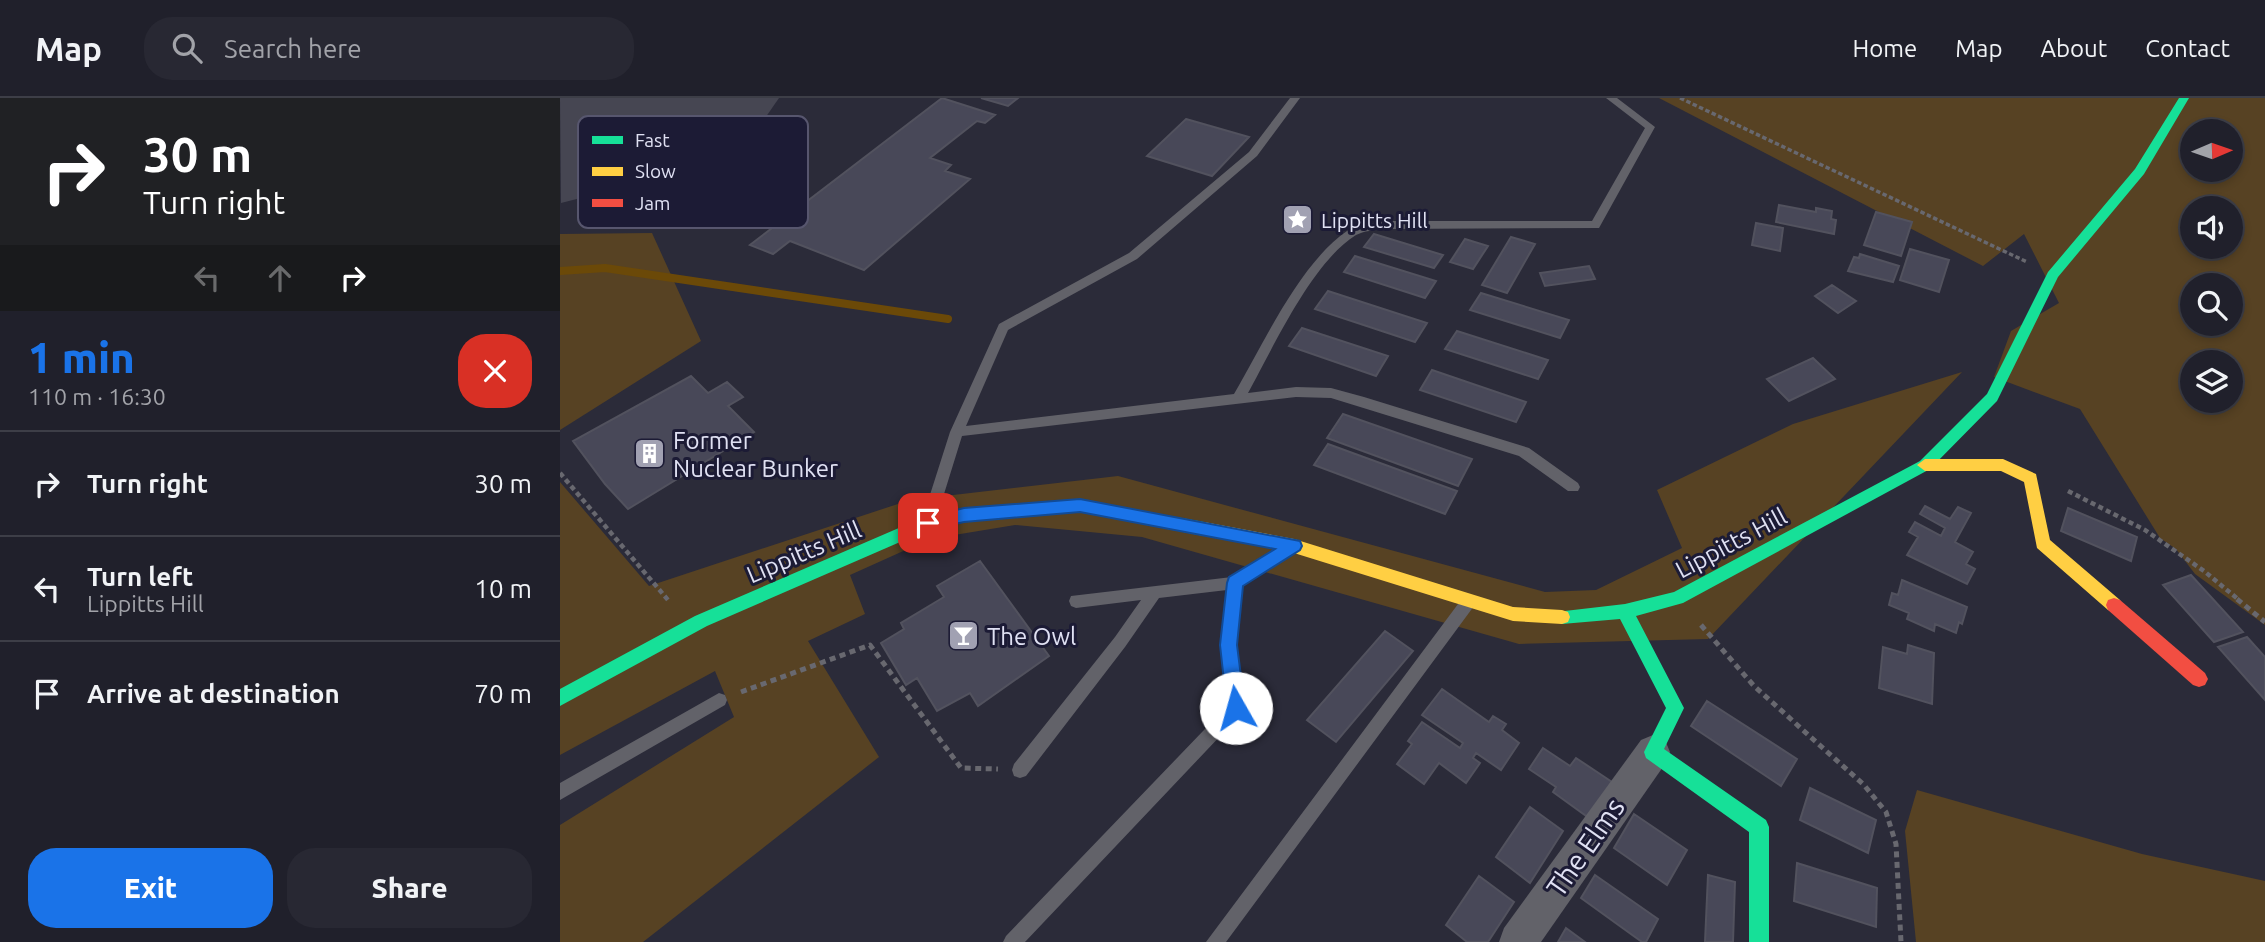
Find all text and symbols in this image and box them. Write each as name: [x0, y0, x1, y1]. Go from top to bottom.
search box: [144, 17, 634, 80]
icon: search: [168, 29, 206, 67]
text: Map: [35, 30, 102, 67]
text: Search here: [224, 34, 362, 63]
text: Home: [1852, 35, 1917, 62]
text: Map: [1955, 35, 2002, 62]
text: About: [2040, 35, 2107, 62]
text: Contact: [2145, 35, 2230, 62]
legend: [578, 116, 808, 228]
north arrow: [2180, 119, 2244, 182]
map controls: [2180, 119, 2243, 413]
icon: right: [28, 126, 119, 217]
text: 30 m: [143, 126, 252, 181]
text: Fast: [635, 129, 670, 151]
text: Slow: [635, 160, 676, 182]
text: Turn right: [143, 184, 285, 220]
text: Jam: [635, 192, 671, 214]
button: sound: [2180, 196, 2243, 259]
place icon: Lippitts Hill: [1281, 203, 1315, 237]
place label: Lippitts Hill: [1321, 208, 1428, 232]
icon: left: [188, 259, 226, 297]
icon: ahead: [261, 259, 299, 297]
icon: right: [334, 259, 372, 297]
button: search: [2180, 273, 2243, 336]
text: 1 min: [28, 334, 135, 381]
button: close: [458, 334, 532, 408]
button: layers: [2180, 350, 2243, 413]
text: 110 m · 16:30: [28, 384, 166, 409]
place label: Former Nuclear Bunker: [673, 427, 838, 482]
building icon: Former Nuclear Bunker: [633, 437, 667, 471]
icon: right: [28, 465, 66, 503]
text: Turn right: [87, 469, 208, 498]
text: 30 m: [474, 469, 532, 498]
pin: [898, 493, 958, 553]
street label: Lippitts Hill: [1671, 502, 1791, 584]
icon: arrive: [909, 504, 947, 542]
street label: Lippitts Hill: [743, 516, 865, 588]
text: Turn left: [87, 562, 193, 591]
icon: left: [28, 570, 66, 608]
text: 10 m: [474, 574, 532, 603]
text: Lippitts Hill: [87, 591, 204, 616]
bar icon: The Owl: [947, 619, 981, 653]
place label: The Owl: [987, 623, 1076, 650]
position arrow: [1199, 671, 1273, 745]
icon: arrive: [28, 675, 66, 713]
text: Arrive at destination: [87, 679, 340, 708]
text: 70 m: [474, 679, 532, 708]
street label: The Elms: [1540, 792, 1630, 902]
button: Exit: [28, 848, 273, 928]
button: Share: [287, 848, 532, 928]

